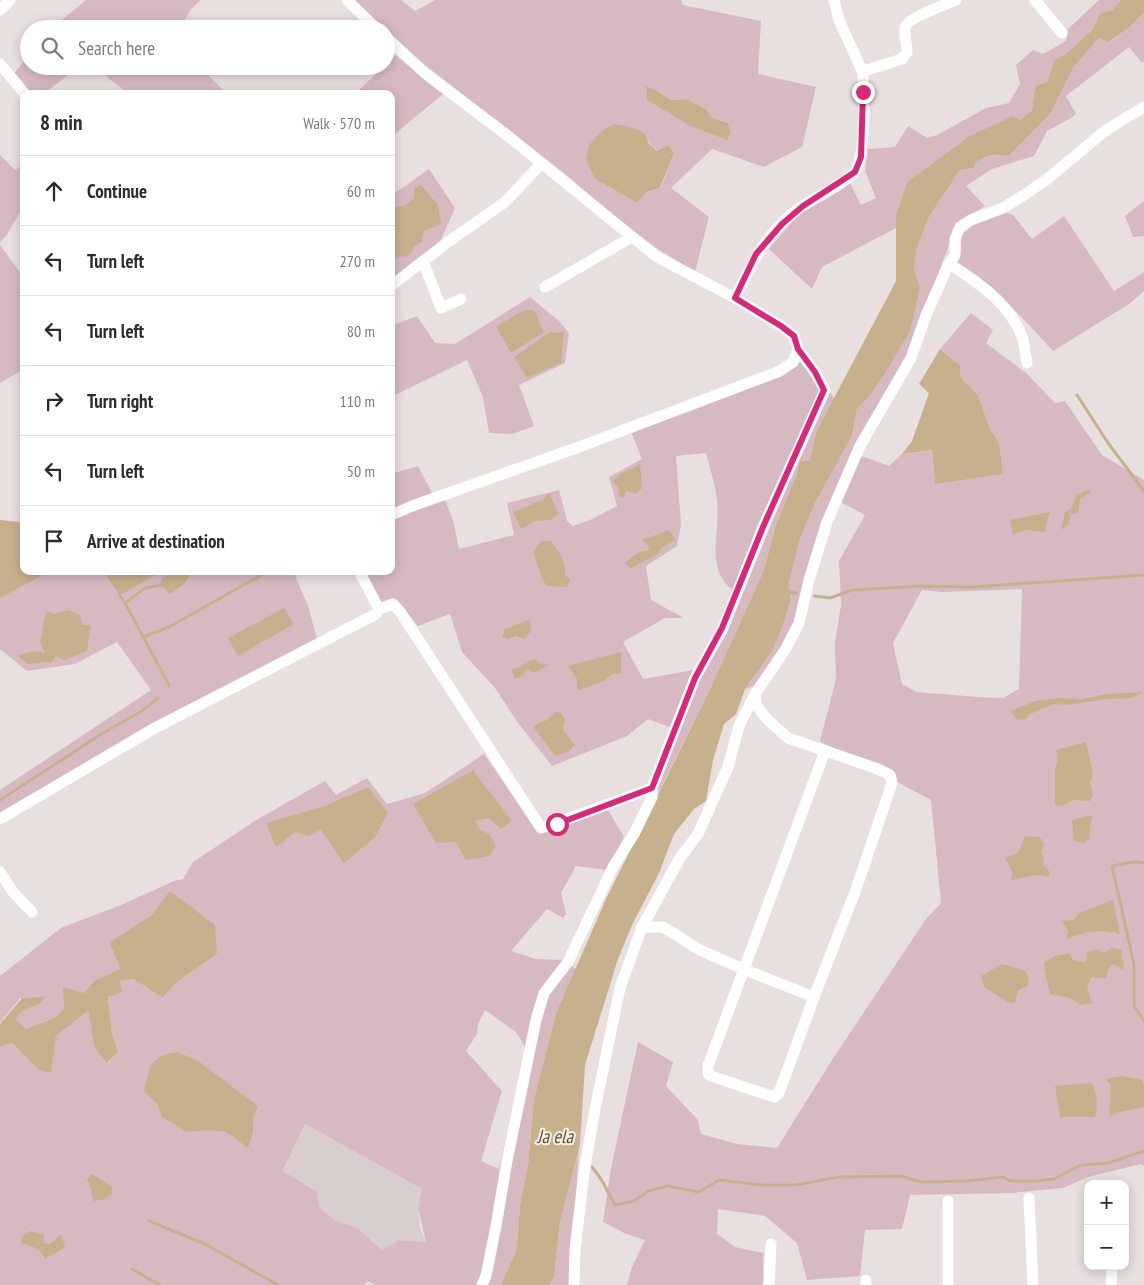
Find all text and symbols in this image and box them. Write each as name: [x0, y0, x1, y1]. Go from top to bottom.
search box: [20, 20, 395, 75]
icon: search: [38, 34, 66, 62]
text: Search here: [78, 36, 155, 60]
route end: [852, 81, 875, 104]
text: 8 min: [40, 109, 82, 136]
text: Walk · 570 m: [303, 113, 375, 133]
icon: ahead: [40, 177, 68, 205]
text: Continue: [87, 179, 147, 203]
text: 60 m: [347, 181, 375, 201]
icon: left: [40, 247, 68, 275]
text: Turn left: [87, 249, 144, 273]
text: 270 m: [340, 251, 375, 271]
icon: left: [40, 317, 68, 345]
text: Turn left: [87, 319, 144, 343]
text: 80 m: [347, 321, 375, 341]
icon: right: [40, 387, 68, 415]
text: Turn right: [87, 389, 153, 413]
text: 110 m: [340, 391, 375, 411]
icon: left: [40, 457, 68, 485]
text: Turn left: [87, 459, 144, 483]
text: 50 m: [347, 461, 375, 481]
icon: arrive: [40, 527, 68, 555]
text: Arrive at destination: [87, 529, 225, 553]
route start: [546, 813, 569, 836]
water label: Ja ela: [536, 1124, 574, 1148]
map controls: [1084, 1180, 1129, 1270]
button: +: [1084, 1180, 1129, 1225]
button: −: [1084, 1225, 1129, 1270]

